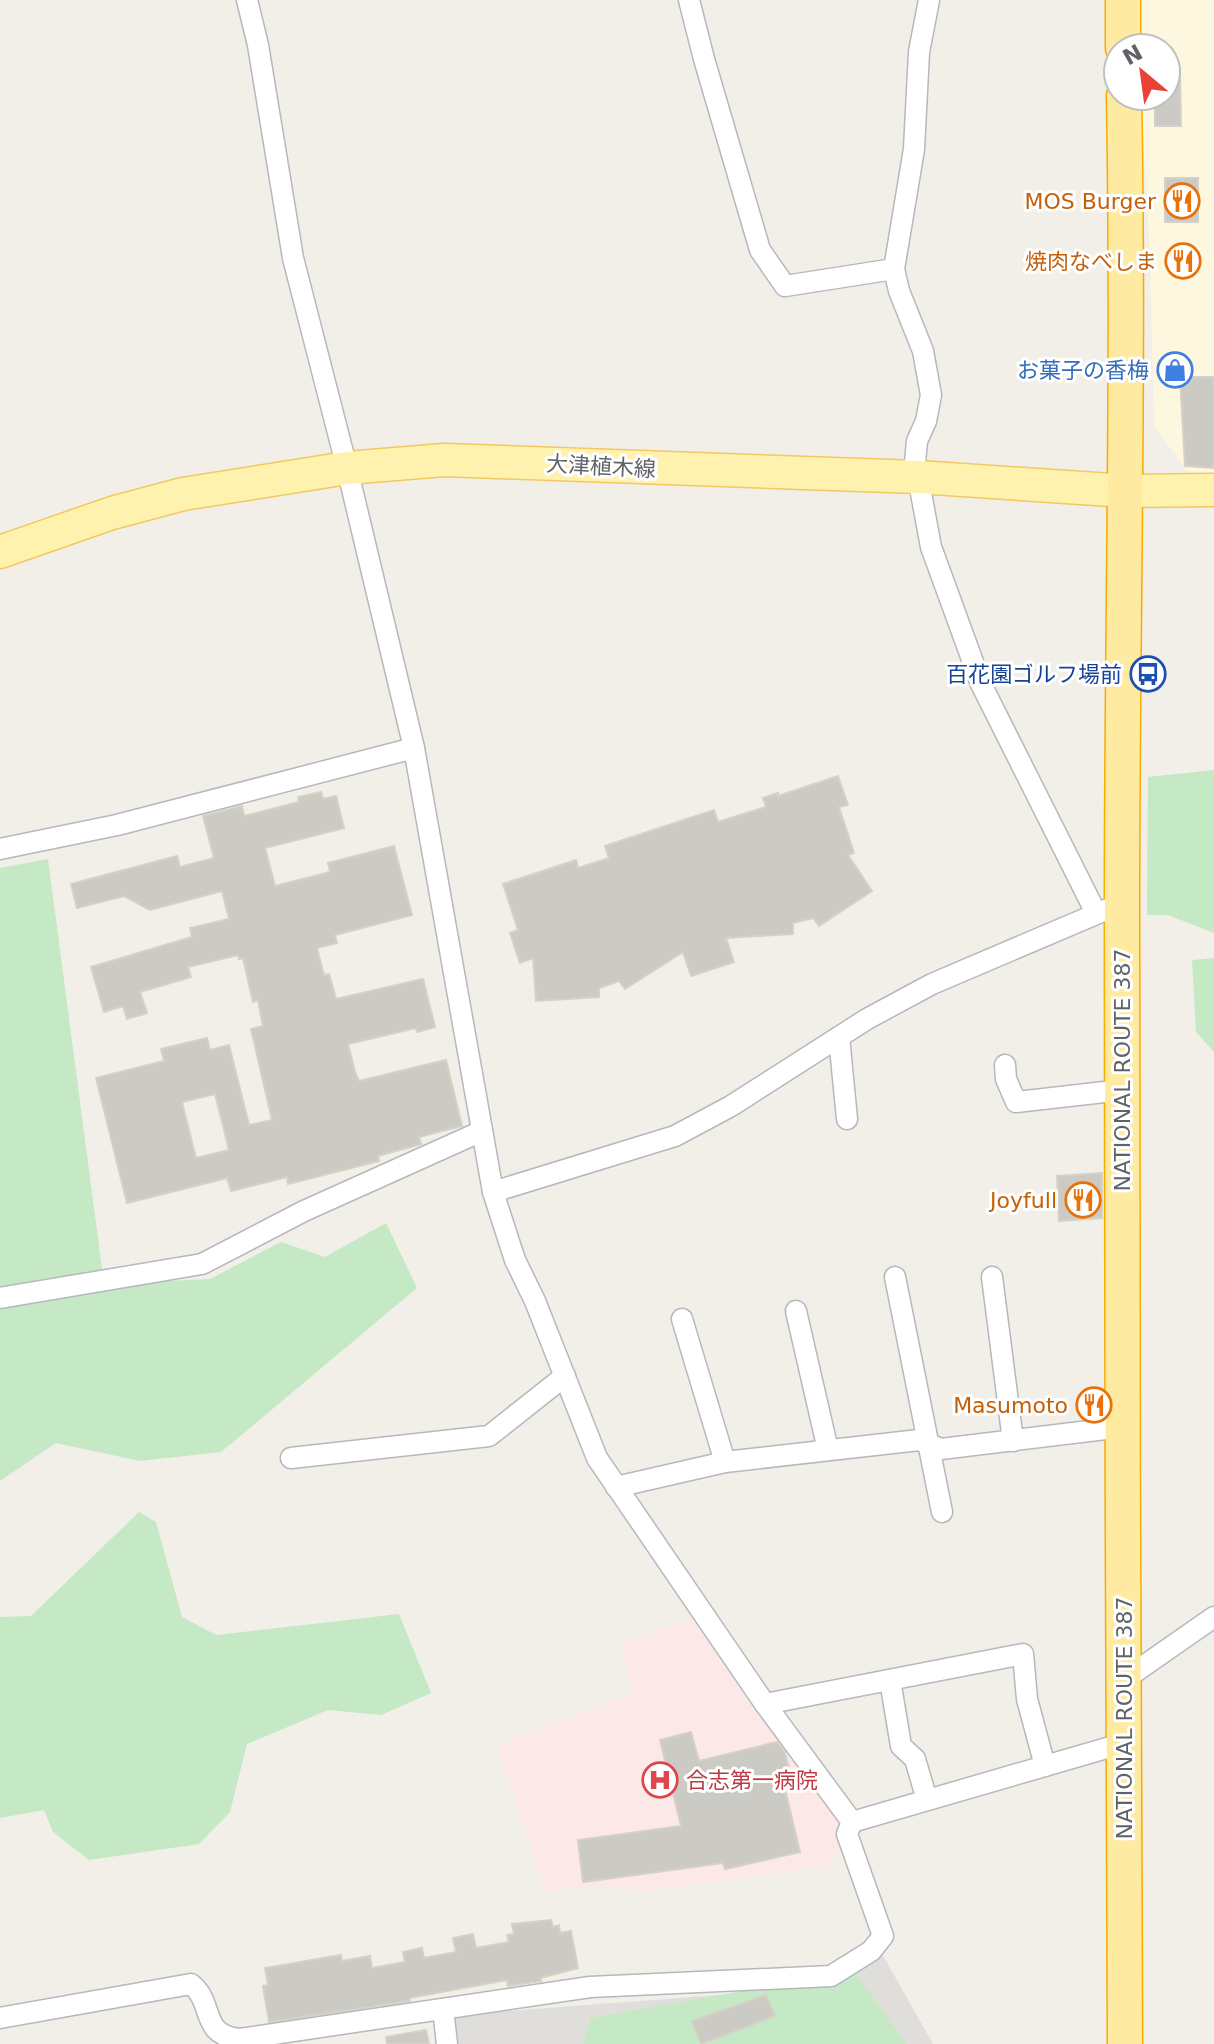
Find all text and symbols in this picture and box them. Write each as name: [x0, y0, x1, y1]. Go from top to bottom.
north arrow: [1102, 32, 1182, 112]
text: N: [1118, 40, 1147, 70]
restaurant icon: MOS Burger: [1163, 182, 1201, 220]
place label: MOS Burger: [1025, 189, 1157, 214]
restaurant icon: 焼肉なべしま: [1164, 242, 1202, 280]
place label: 焼肉なべしま: [1025, 249, 1157, 274]
shop icon: お菓子の香梅: [1156, 351, 1194, 389]
place label: お菓子の香梅: [1017, 358, 1149, 383]
street label: 大津植木線: [545, 451, 657, 482]
bus stop icon: 百花園ゴルフ場前: [1129, 655, 1167, 693]
place label: 百花園ゴルフ場前: [946, 662, 1122, 687]
street label: NATIONAL ROUTE 387: [1110, 949, 1135, 1191]
restaurant icon: Joyfull: [1064, 1181, 1102, 1219]
place label: Joyfull: [988, 1188, 1057, 1213]
restaurant icon: Masumoto: [1075, 1386, 1113, 1424]
place label: Masumoto: [953, 1393, 1068, 1418]
street label: NATIONAL ROUTE 387: [1112, 1597, 1137, 1839]
hospital icon: 合志第一病院: [641, 1761, 679, 1799]
place label: 合志第一病院: [686, 1768, 818, 1793]

